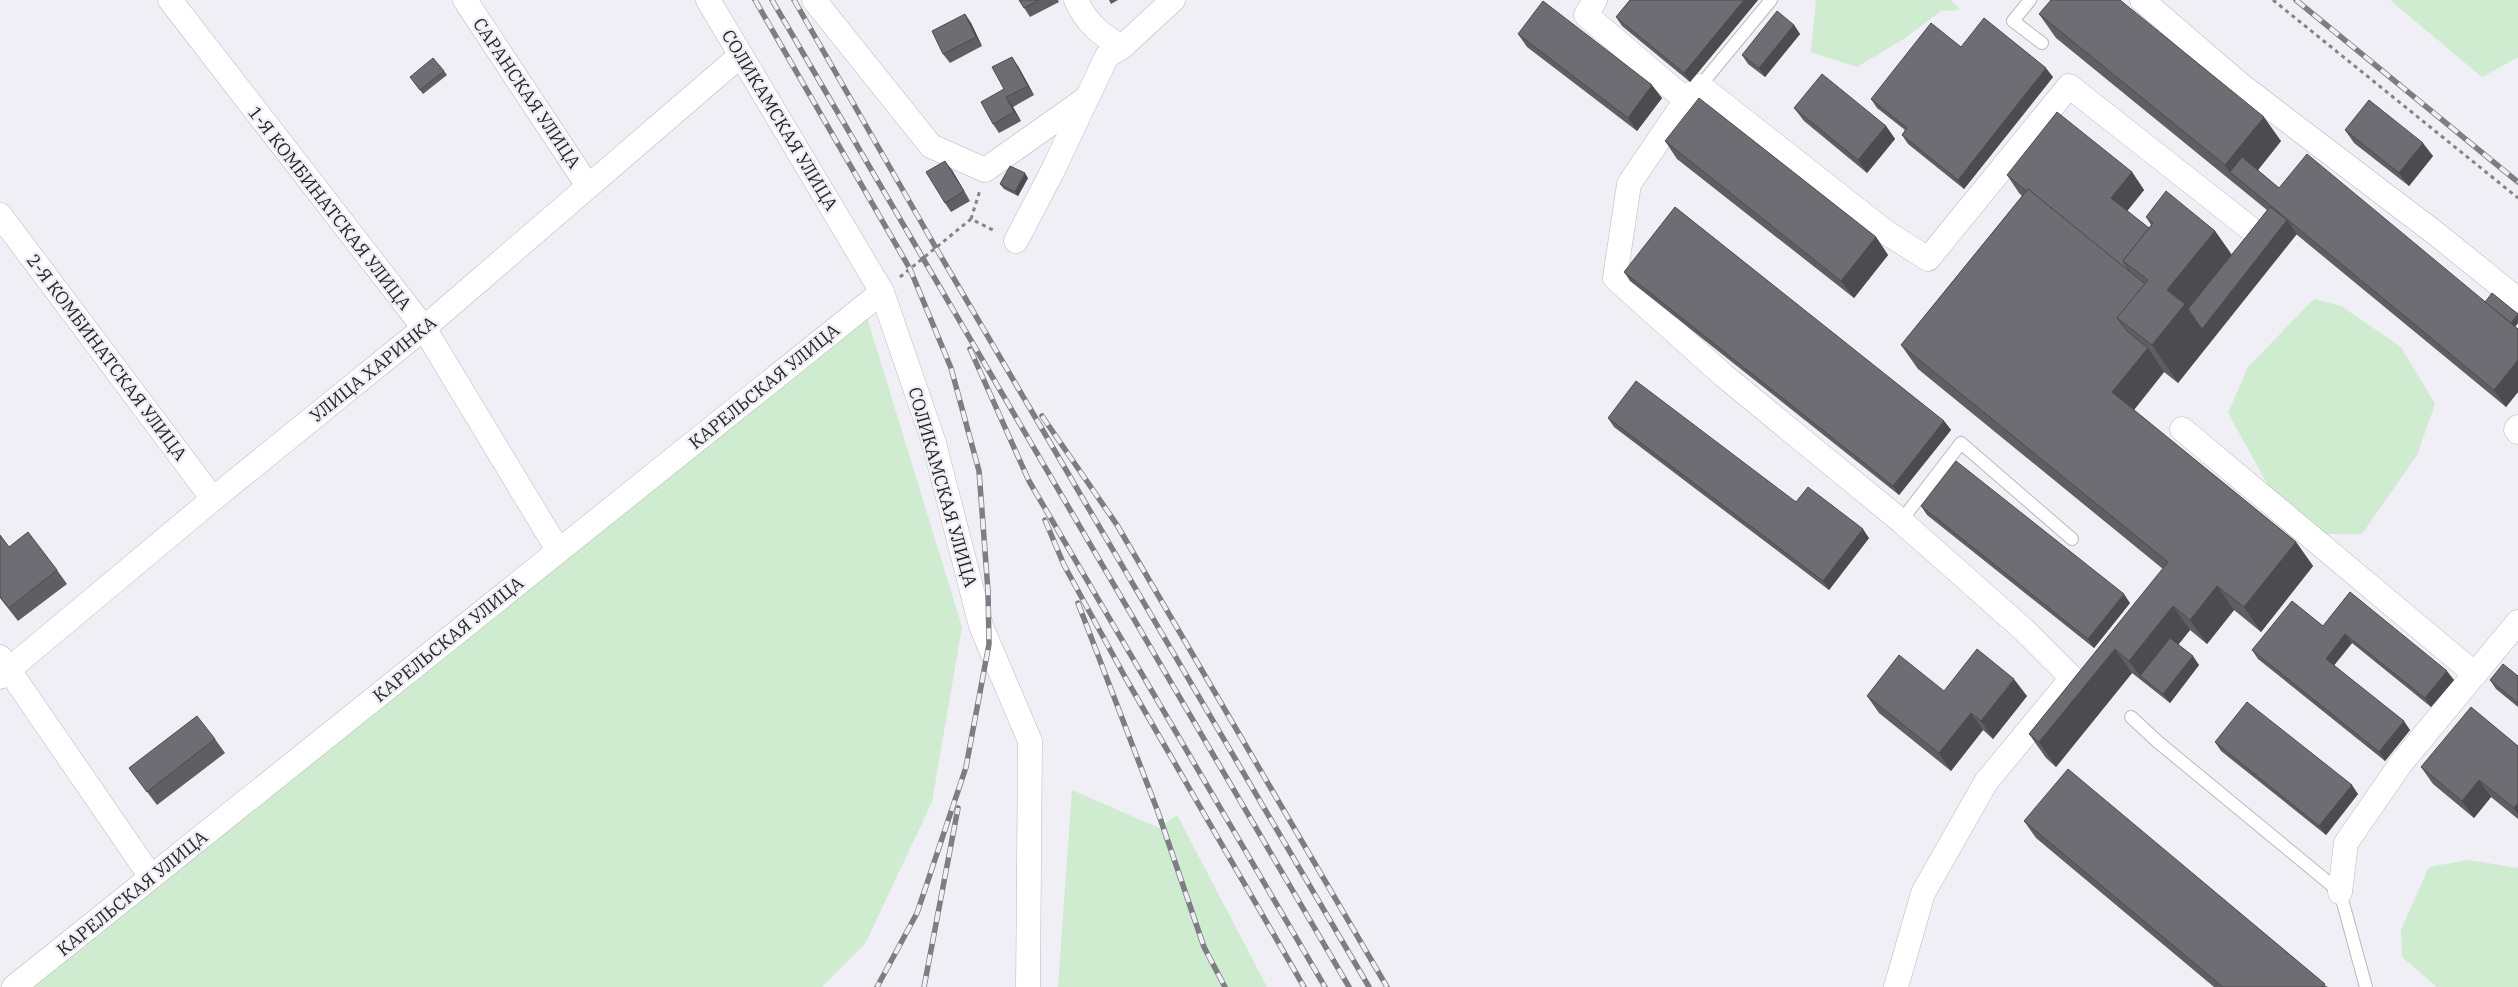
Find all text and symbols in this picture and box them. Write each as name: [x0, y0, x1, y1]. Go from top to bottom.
street label: САРАНСКАЯ УЛИЦА: [468, 13, 586, 173]
street label: СОЛИКАМСКАЯ УЛИЦА: [717, 25, 844, 215]
street label: 1-Я КОМБИНАТСКАЯ УЛИЦА: [243, 101, 417, 315]
street label: 2-Я КОМБИНАТСКАЯ УЛИЦА: [22, 249, 193, 465]
street label: УЛИЦА ХАРИНКА: [305, 310, 442, 427]
street label: КАРЕЛЬСКАЯ УЛИЦА: [684, 318, 844, 454]
street label: СОЛИКАМСКАЯ УЛИЦА: [903, 384, 983, 590]
street label: КАРЕЛЬСКАЯ УЛИЦА: [368, 571, 528, 707]
street label: КАРЕЛЬСКАЯ УЛИЦА: [52, 825, 212, 961]

